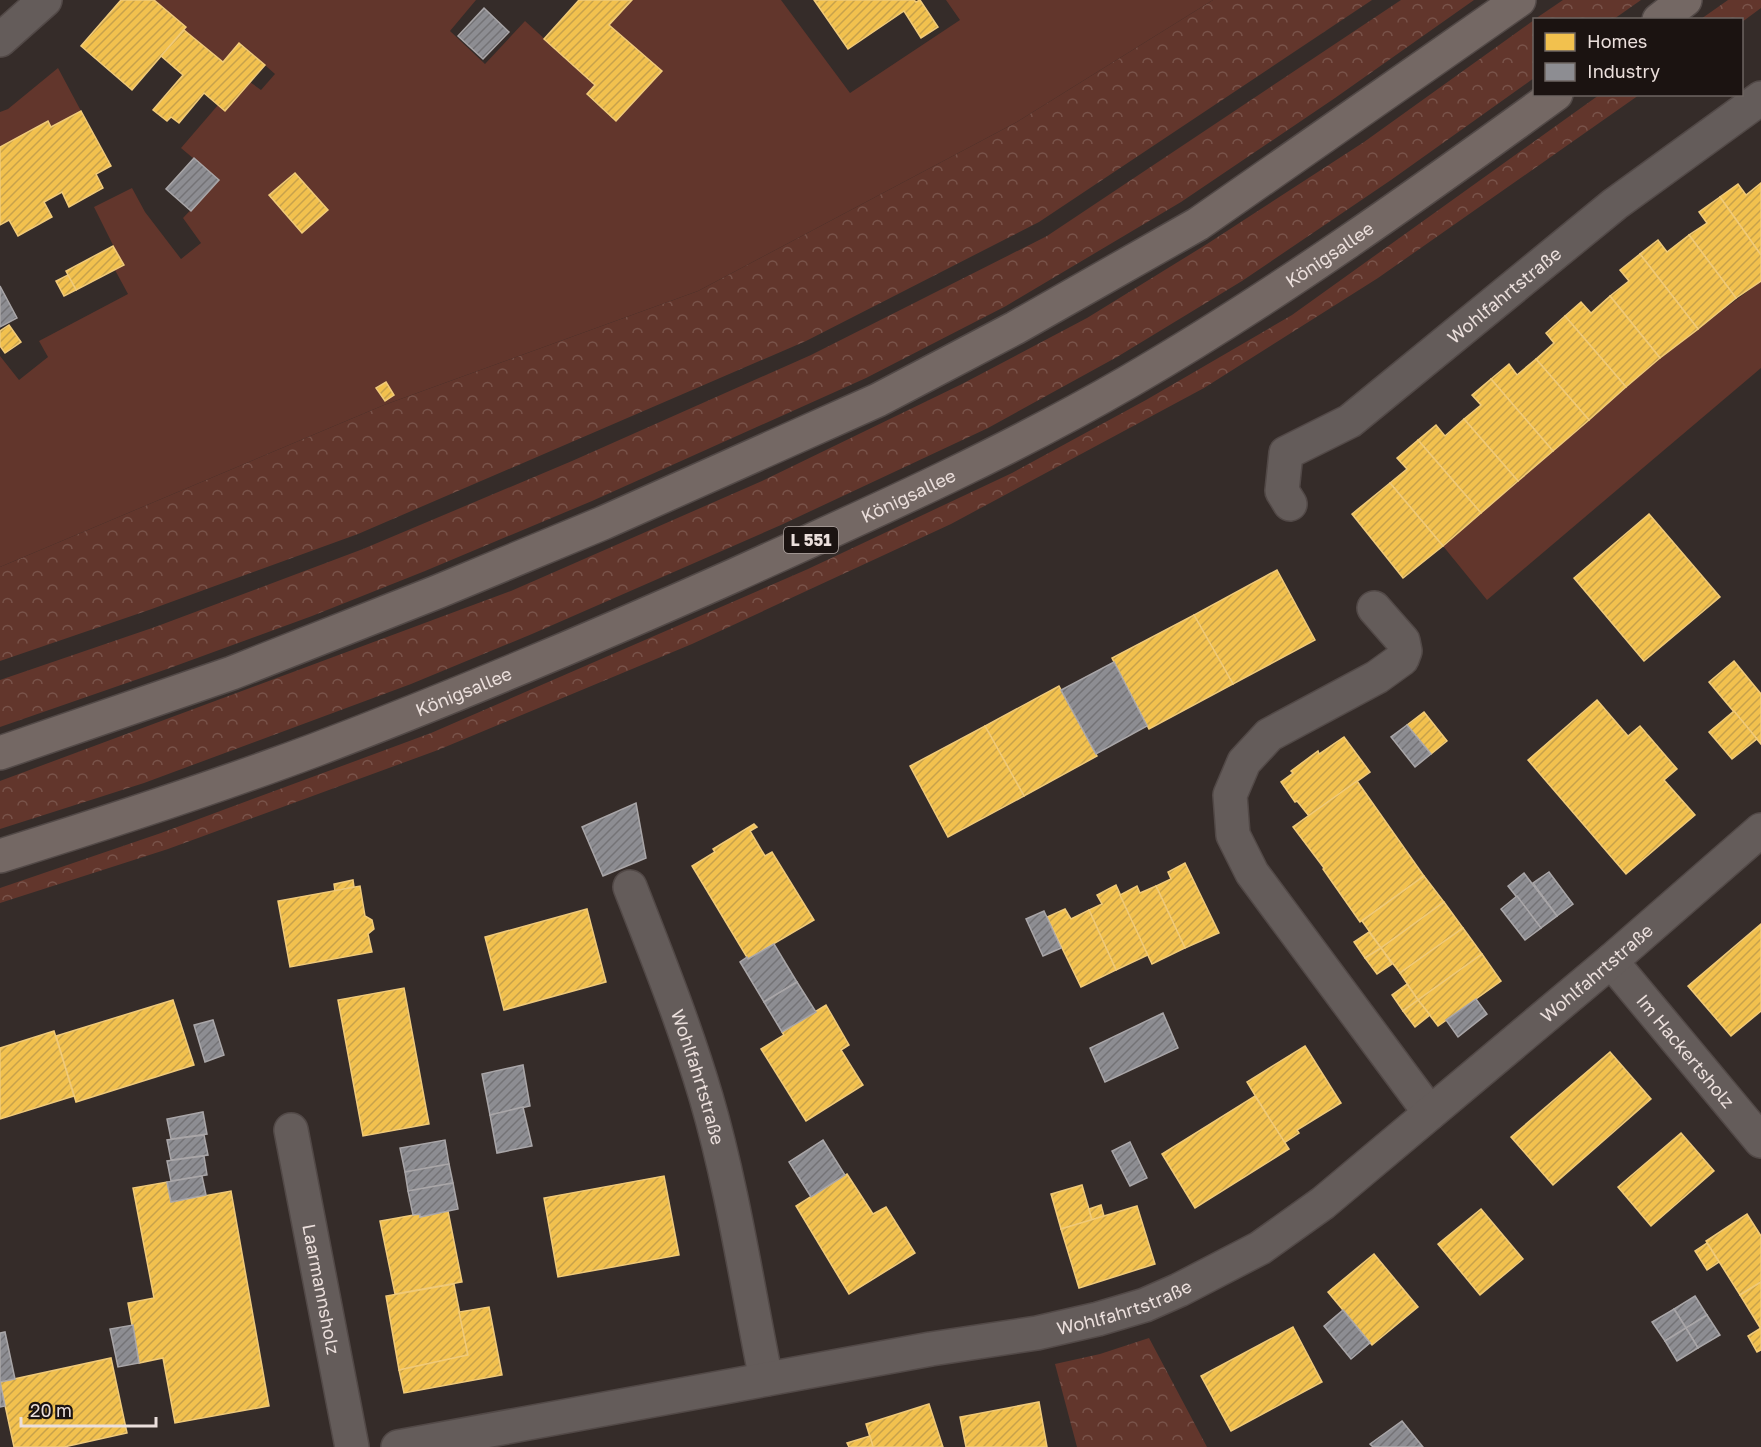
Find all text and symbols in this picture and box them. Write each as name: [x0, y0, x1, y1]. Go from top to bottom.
legend: [1533, 18, 1743, 96]
text: Homes: [1587, 30, 1647, 52]
text: Industry: [1587, 60, 1660, 82]
street label: Königsallee: [1281, 217, 1378, 292]
street label: Wohlfahrtstraße: [1443, 242, 1565, 348]
street label: Königsallee: [857, 464, 959, 527]
road number: L 551: [784, 527, 838, 553]
street label: Königsallee: [412, 662, 515, 721]
street label: Wohlfahrtstraße: [1536, 919, 1657, 1027]
street label: Im Hackertsholz: [1632, 990, 1740, 1112]
street label: Wohlfahrtstraße: [667, 1006, 729, 1147]
street label: Laarmannsholz: [298, 1222, 345, 1356]
street label: Wohlfahrtstraße: [1055, 1275, 1195, 1339]
scale bar: [21, 1390, 156, 1428]
text: 20 m: [30, 1399, 72, 1421]

